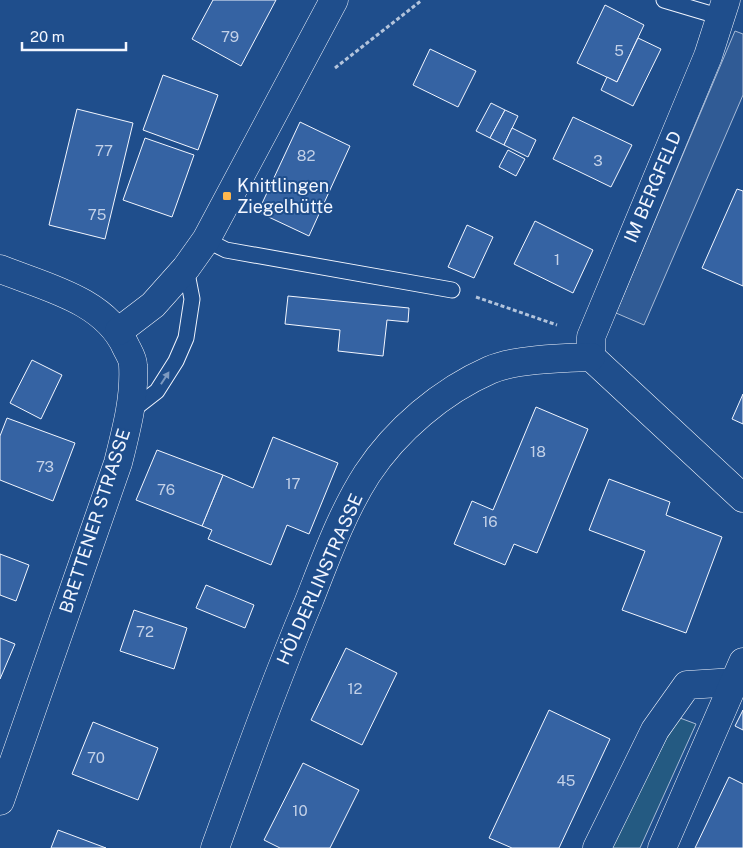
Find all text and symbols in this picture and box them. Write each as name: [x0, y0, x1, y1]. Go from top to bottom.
scale bar: [22, 20, 126, 52]
text: 20 m: [30, 28, 65, 45]
house number: 79: [221, 28, 239, 45]
house number: 5: [614, 42, 624, 59]
street label: IM BERGFELD: [620, 128, 685, 246]
house number: 77: [95, 142, 113, 159]
house number: 82: [297, 147, 315, 164]
house number: 3: [593, 152, 603, 169]
place label: Knittlingen Ziegelhütte: [237, 175, 333, 217]
marker: Knittlingen Ziegelhütte: [221, 190, 233, 202]
house number: 75: [88, 206, 106, 223]
house number: 1: [554, 251, 560, 268]
one-way arrow: [160, 372, 170, 385]
street label: BRETTENER STRASSE: [55, 426, 134, 616]
house number: 18: [530, 443, 546, 460]
house number: 73: [36, 458, 54, 475]
house number: 17: [285, 475, 301, 492]
house number: 76: [157, 481, 175, 498]
street label: HÖLDERLINSTRASSE: [271, 490, 367, 668]
house number: 16: [482, 513, 498, 530]
house number: 72: [136, 623, 154, 640]
house number: 12: [347, 680, 363, 697]
house number: 70: [87, 749, 105, 766]
house number: 45: [557, 772, 575, 789]
house number: 10: [292, 802, 308, 819]

